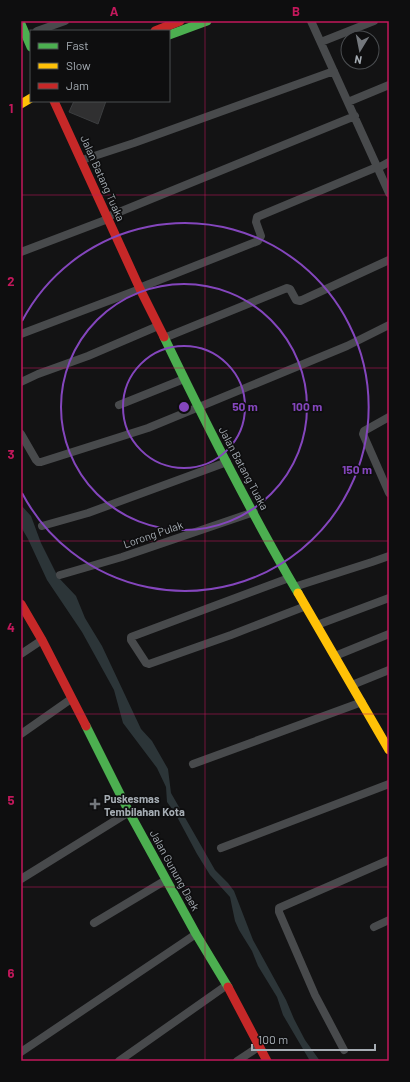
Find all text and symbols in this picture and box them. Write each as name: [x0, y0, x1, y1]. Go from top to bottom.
text: A: [110, 3, 119, 19]
text: B: [292, 3, 300, 19]
legend: [30, 30, 170, 102]
north arrow: [340, 30, 380, 70]
text: Fast: [66, 38, 89, 52]
text: N: [353, 53, 363, 67]
text: Slow: [66, 58, 91, 72]
text: Jam: [66, 78, 89, 92]
text: 1: [9, 100, 13, 116]
street label: Jalan Batang Tuaka: [78, 133, 128, 223]
text: 2: [7, 273, 15, 289]
text: 50 m: [232, 399, 258, 413]
text: 100 m: [292, 399, 322, 413]
centre of rings: [177, 400, 191, 414]
street label: Jalan Batang Tuaka: [217, 424, 271, 512]
text: 3: [7, 446, 15, 462]
text: 150 m: [342, 462, 372, 476]
street label: Lorong Pulak: [121, 518, 185, 550]
text: 4: [7, 619, 15, 635]
text: 5: [7, 792, 15, 808]
place label: Puskesmas Tembilahan Kota: [104, 792, 185, 818]
marker: Puskesmas Tembilahan Kota: [89, 798, 101, 810]
street label: Jalan Gunung Daek: [147, 827, 203, 913]
text: 6: [8, 965, 15, 981]
scale bar: [252, 1026, 375, 1052]
text: 100 m: [258, 1032, 288, 1046]

